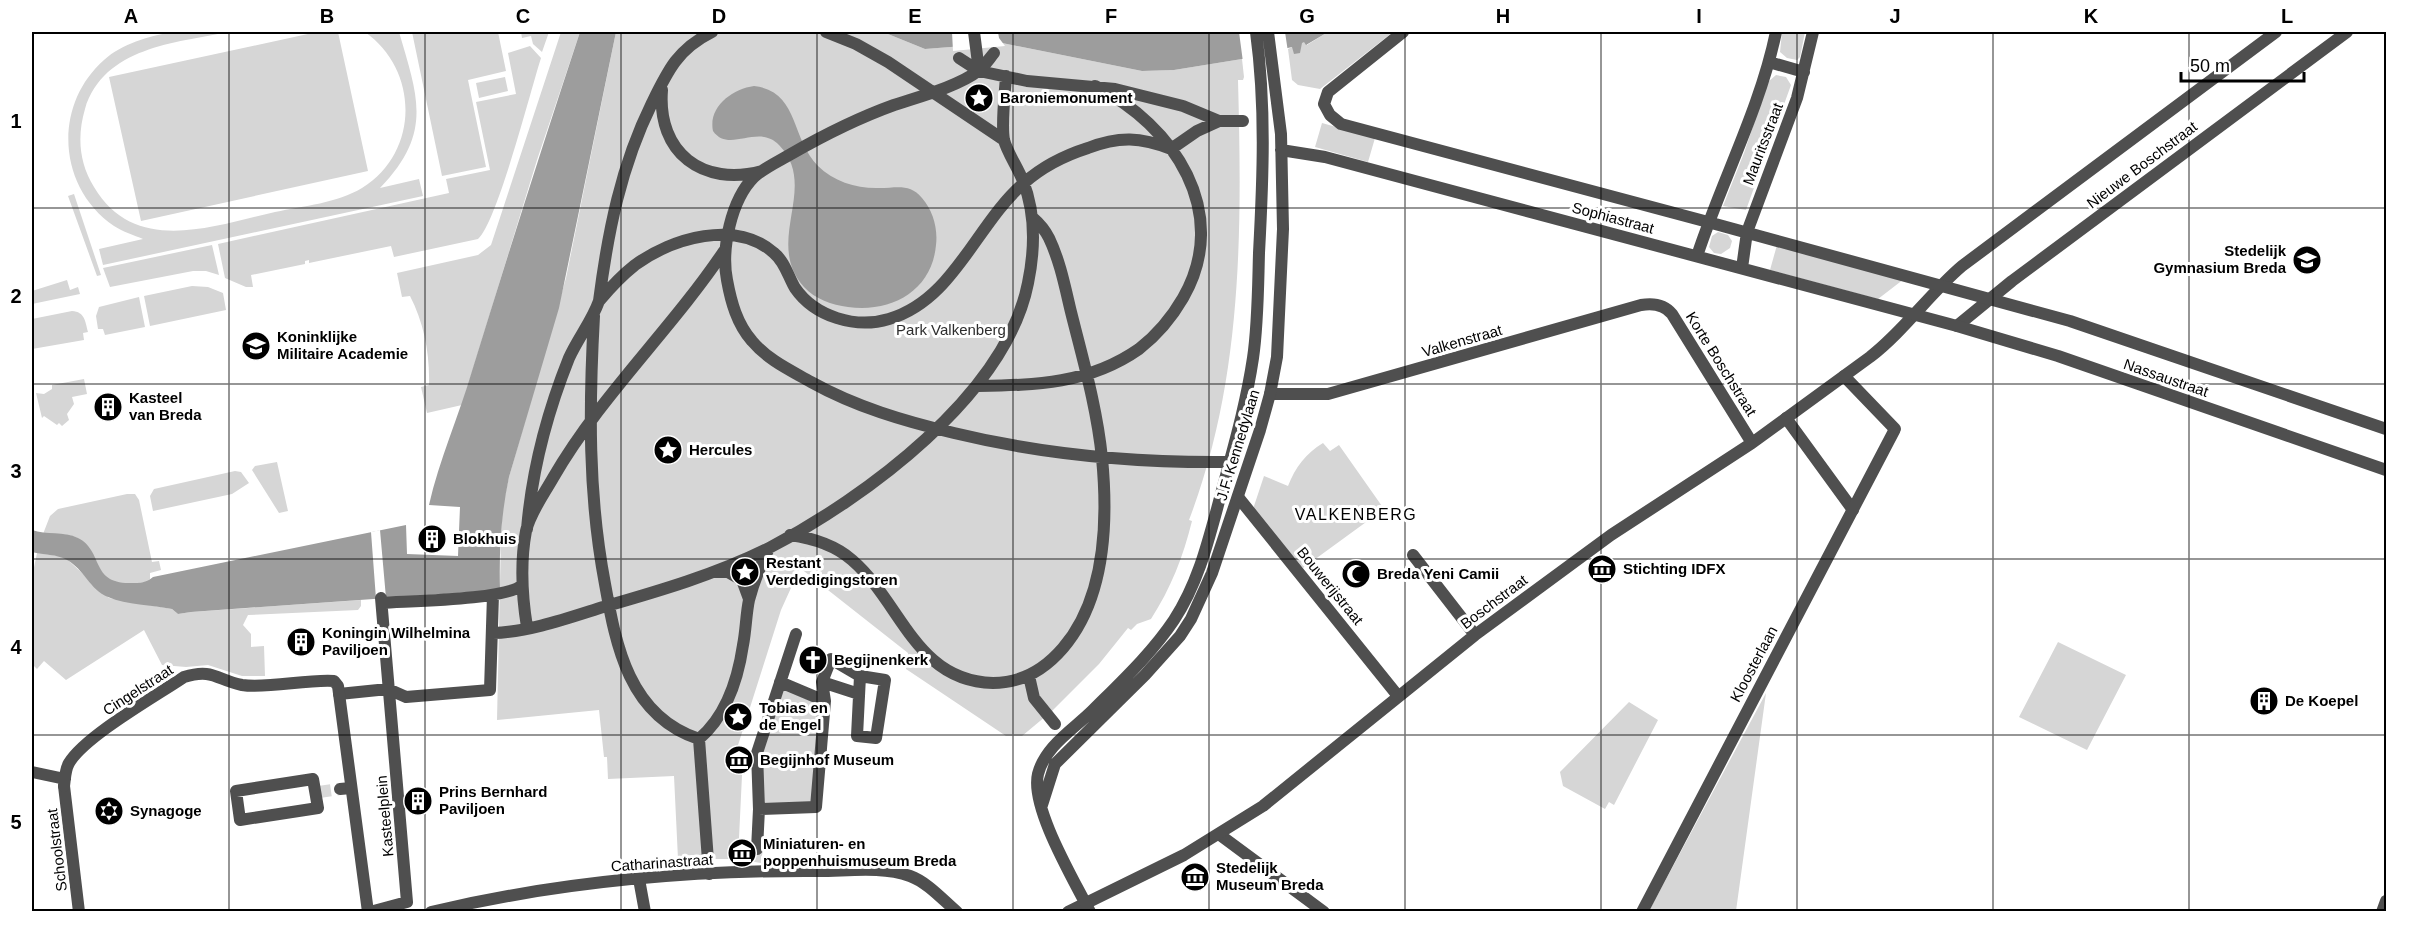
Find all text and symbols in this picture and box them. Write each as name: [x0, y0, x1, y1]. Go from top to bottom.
text: A: [124, 5, 138, 27]
text: B: [320, 5, 334, 27]
text: C: [516, 5, 530, 27]
text: D: [712, 5, 726, 27]
text: E: [908, 5, 922, 27]
text: F: [1105, 5, 1117, 27]
text: G: [1299, 5, 1315, 27]
text: H: [1496, 5, 1510, 27]
text: I: [1696, 5, 1702, 27]
text: J: [1889, 5, 1901, 27]
text: K: [2084, 5, 2099, 27]
text: L: [2281, 5, 2293, 27]
scale bar: [2181, 45, 2304, 83]
text: 50 m: [2190, 56, 2230, 76]
place icon: Baroniemonument: [963, 82, 995, 114]
place label: Baroniemonument: [1000, 89, 1133, 106]
street label: Mauritsstraat: [1739, 100, 1786, 187]
text: 1: [10, 110, 22, 132]
street label: Nieuwe Boschstraat: [2083, 117, 2201, 212]
street label: Sophiastraat: [1570, 198, 1657, 237]
place label: Stedelijk Gymnasium Breda: [2153, 242, 2287, 276]
school or university icon: Stedelijk Gymnasium Breda: [2291, 244, 2323, 276]
text: 2: [10, 285, 22, 307]
street label: Korte Boschstraat: [1683, 309, 1761, 419]
park label: Park Valkenberg: [896, 321, 1006, 338]
street label: Valkenstraat: [1420, 321, 1505, 360]
place label: Koninklijke Militaire Academie: [277, 328, 408, 362]
school or university icon: Koninklijke Militaire Academie: [240, 330, 272, 362]
street label: Nassaustraat: [2122, 355, 2211, 400]
street label: J.F. Kennedylaan: [1213, 387, 1262, 502]
place label: Kasteel van Breda: [129, 389, 202, 423]
building icon: Kasteel van Breda: [92, 391, 124, 423]
place icon: Hercules: [652, 434, 684, 466]
place label: Hercules: [689, 441, 752, 458]
text: 3: [10, 460, 22, 482]
district label: VALKENBERG: [1295, 506, 1417, 523]
building icon: Blokhuis: [416, 523, 448, 555]
place label: Blokhuis: [453, 530, 516, 547]
street label: Bouwerijstraat: [1294, 543, 1367, 629]
museum icon: Stichting IDFX: [1586, 553, 1618, 585]
place label: Restant Verdedigingstoren: [766, 554, 898, 588]
place icon: Restant Verdedigingstoren: [729, 556, 761, 588]
mosque icon: Breda Yeni Camii: [1340, 558, 1372, 590]
place label: Stichting IDFX: [1623, 560, 1726, 577]
place label: Breda Yeni Camii: [1377, 565, 1499, 582]
street label: Boschstraat: [1457, 570, 1531, 632]
street label: Kloosterlaan: [1726, 623, 1781, 705]
place label: Koningin Wilhelmina Paviljoen: [322, 624, 471, 658]
building icon: Koningin Wilhelmina Paviljoen: [285, 626, 317, 658]
text: 4: [10, 636, 22, 658]
church icon: Begijnenkerk: [797, 644, 829, 676]
place label: Begijnenkerk: [834, 651, 929, 668]
street label: Cingelstraat: [100, 660, 177, 719]
building icon: De Koepel: [2248, 685, 2280, 717]
place label: De Koepel: [2285, 692, 2358, 709]
place label: Tobias en de Engel: [759, 699, 828, 733]
place icon: Tobias en de Engel: [722, 701, 754, 733]
museum icon: Begijnhof Museum: [723, 744, 755, 776]
place label: Begijnhof Museum: [760, 751, 894, 768]
street label: Kasteelplein: [372, 775, 397, 857]
place label: Prins Bernhard Paviljoen: [439, 783, 547, 817]
building icon: Prins Bernhard Paviljoen: [402, 785, 434, 817]
synagogue icon: Synagoge: [93, 795, 125, 827]
place label: Synagoge: [130, 802, 202, 819]
street label: Schoolstraat: [43, 807, 70, 892]
text: 5: [10, 811, 22, 833]
place label: Miniaturen- en poppenhuismuseum Breda: [763, 835, 957, 869]
museum icon: Miniaturen- en poppenhuismuseum Breda: [726, 837, 758, 869]
street label: Catharinastraat: [610, 850, 715, 875]
place label: Stedelijk Museum Breda: [1216, 859, 1324, 893]
museum icon: Stedelijk Museum Breda: [1179, 861, 1211, 893]

